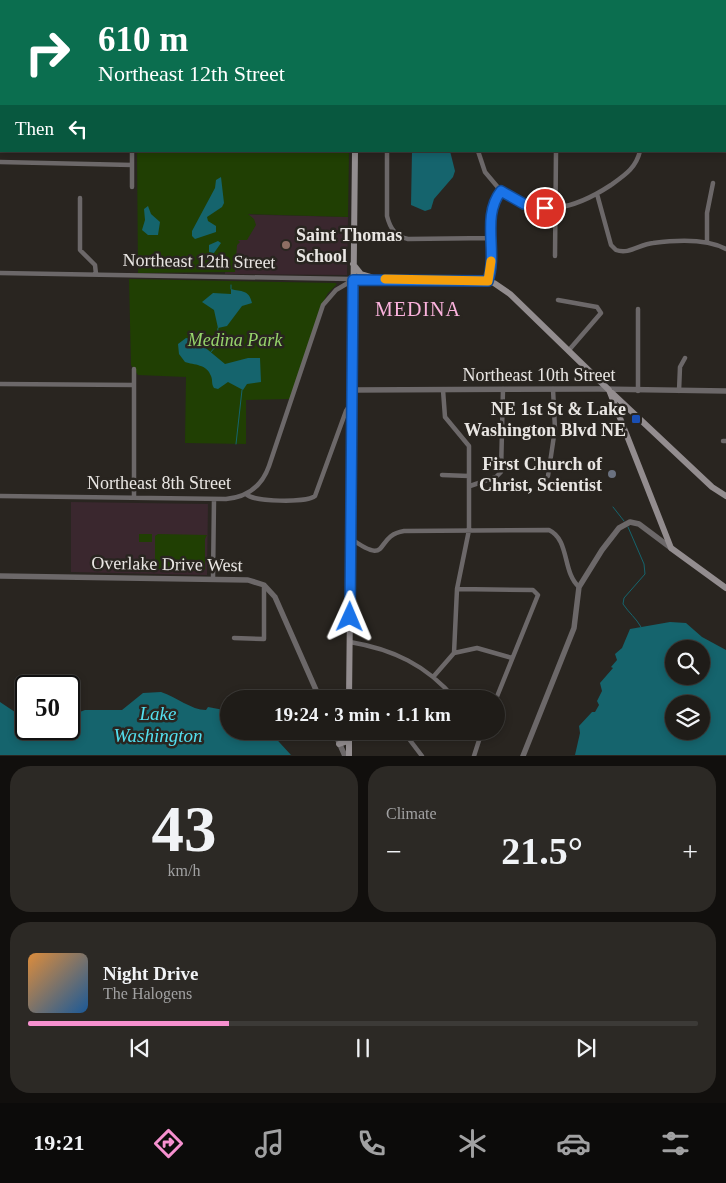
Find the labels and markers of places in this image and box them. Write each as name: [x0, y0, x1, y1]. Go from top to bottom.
pin: [524, 187, 566, 229]
place label: Saint Thomas School: [296, 225, 402, 266]
marker: Saint Thomas School: [280, 239, 292, 251]
place label: NE 1st St & Lake Washington Blvd NE: [464, 399, 626, 440]
marker: NE 1st St & Lake Washington Blvd NE: [630, 413, 642, 425]
place label: First Church of Christ, Scientist: [479, 454, 603, 495]
marker: First Church of Christ, Scientist: [606, 468, 618, 480]

